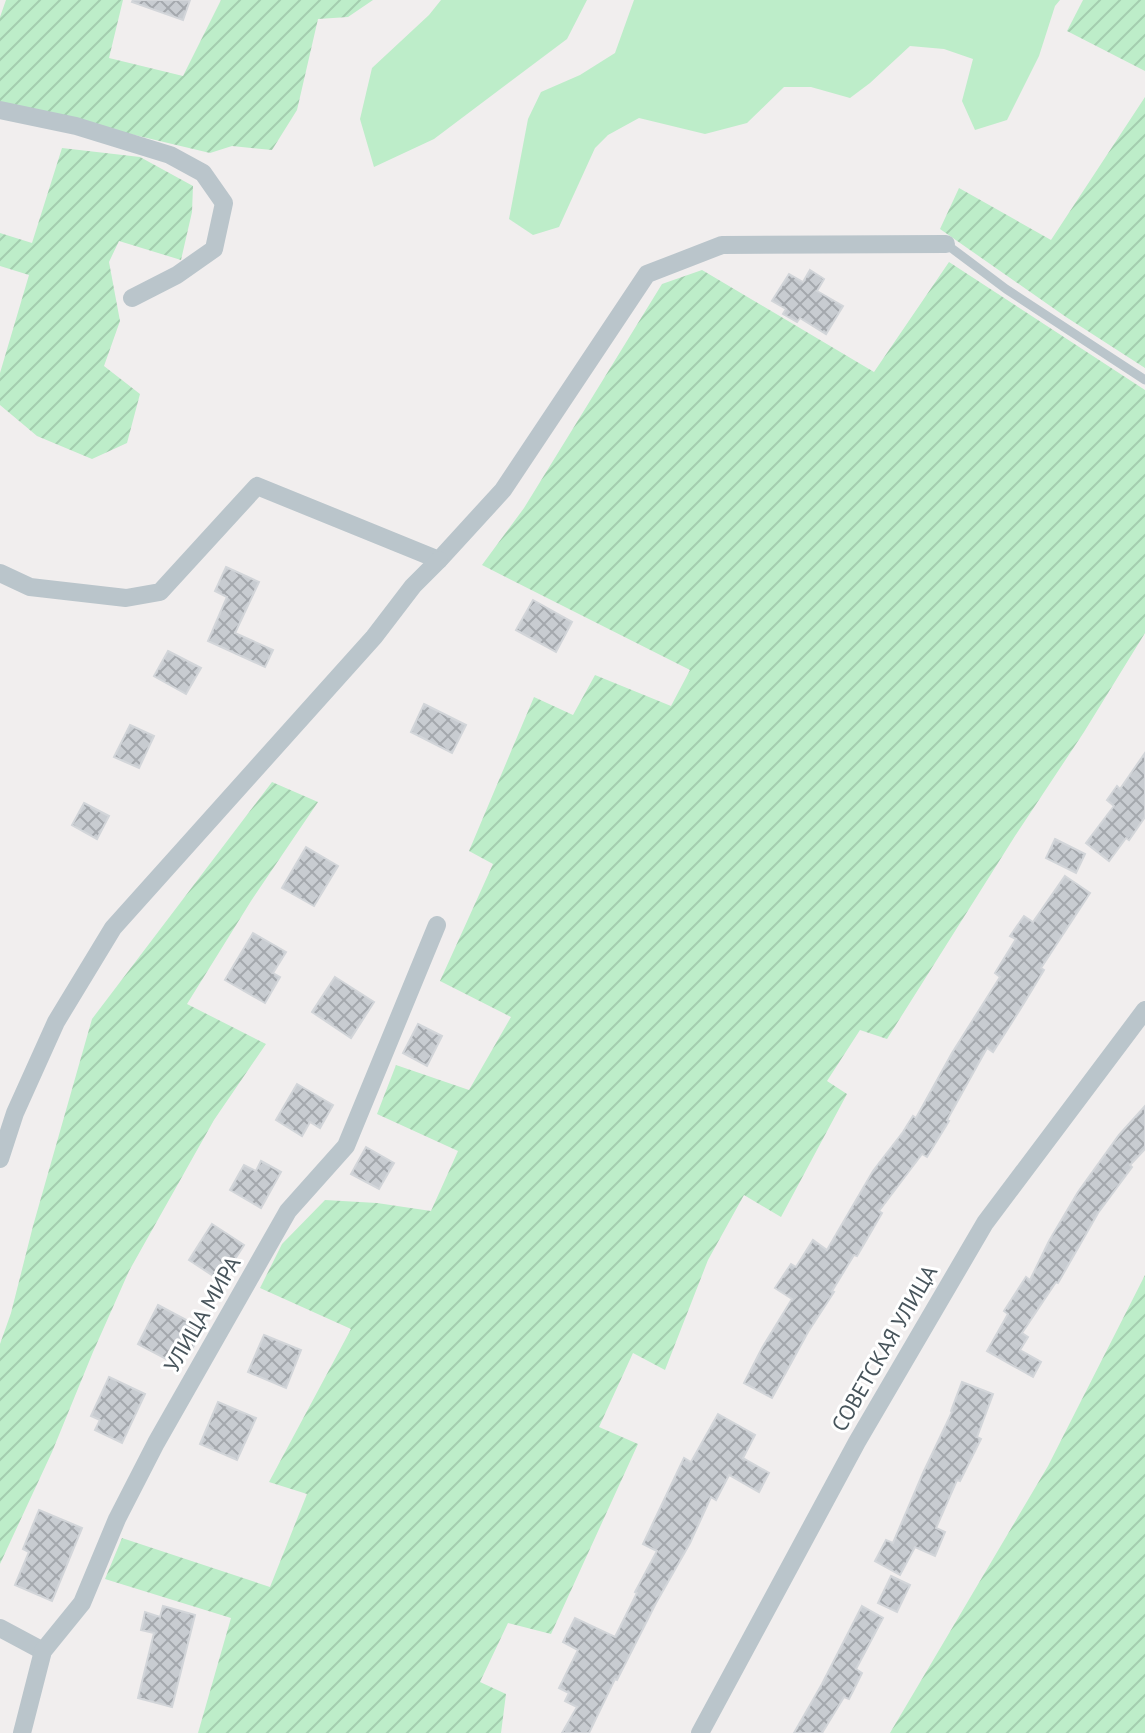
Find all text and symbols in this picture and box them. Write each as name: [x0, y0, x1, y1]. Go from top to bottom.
street label: УЛИЦА МИРА: [158, 1251, 247, 1377]
street label: СОВЕТСКАЯ УЛИЦА: [825, 1260, 943, 1436]

